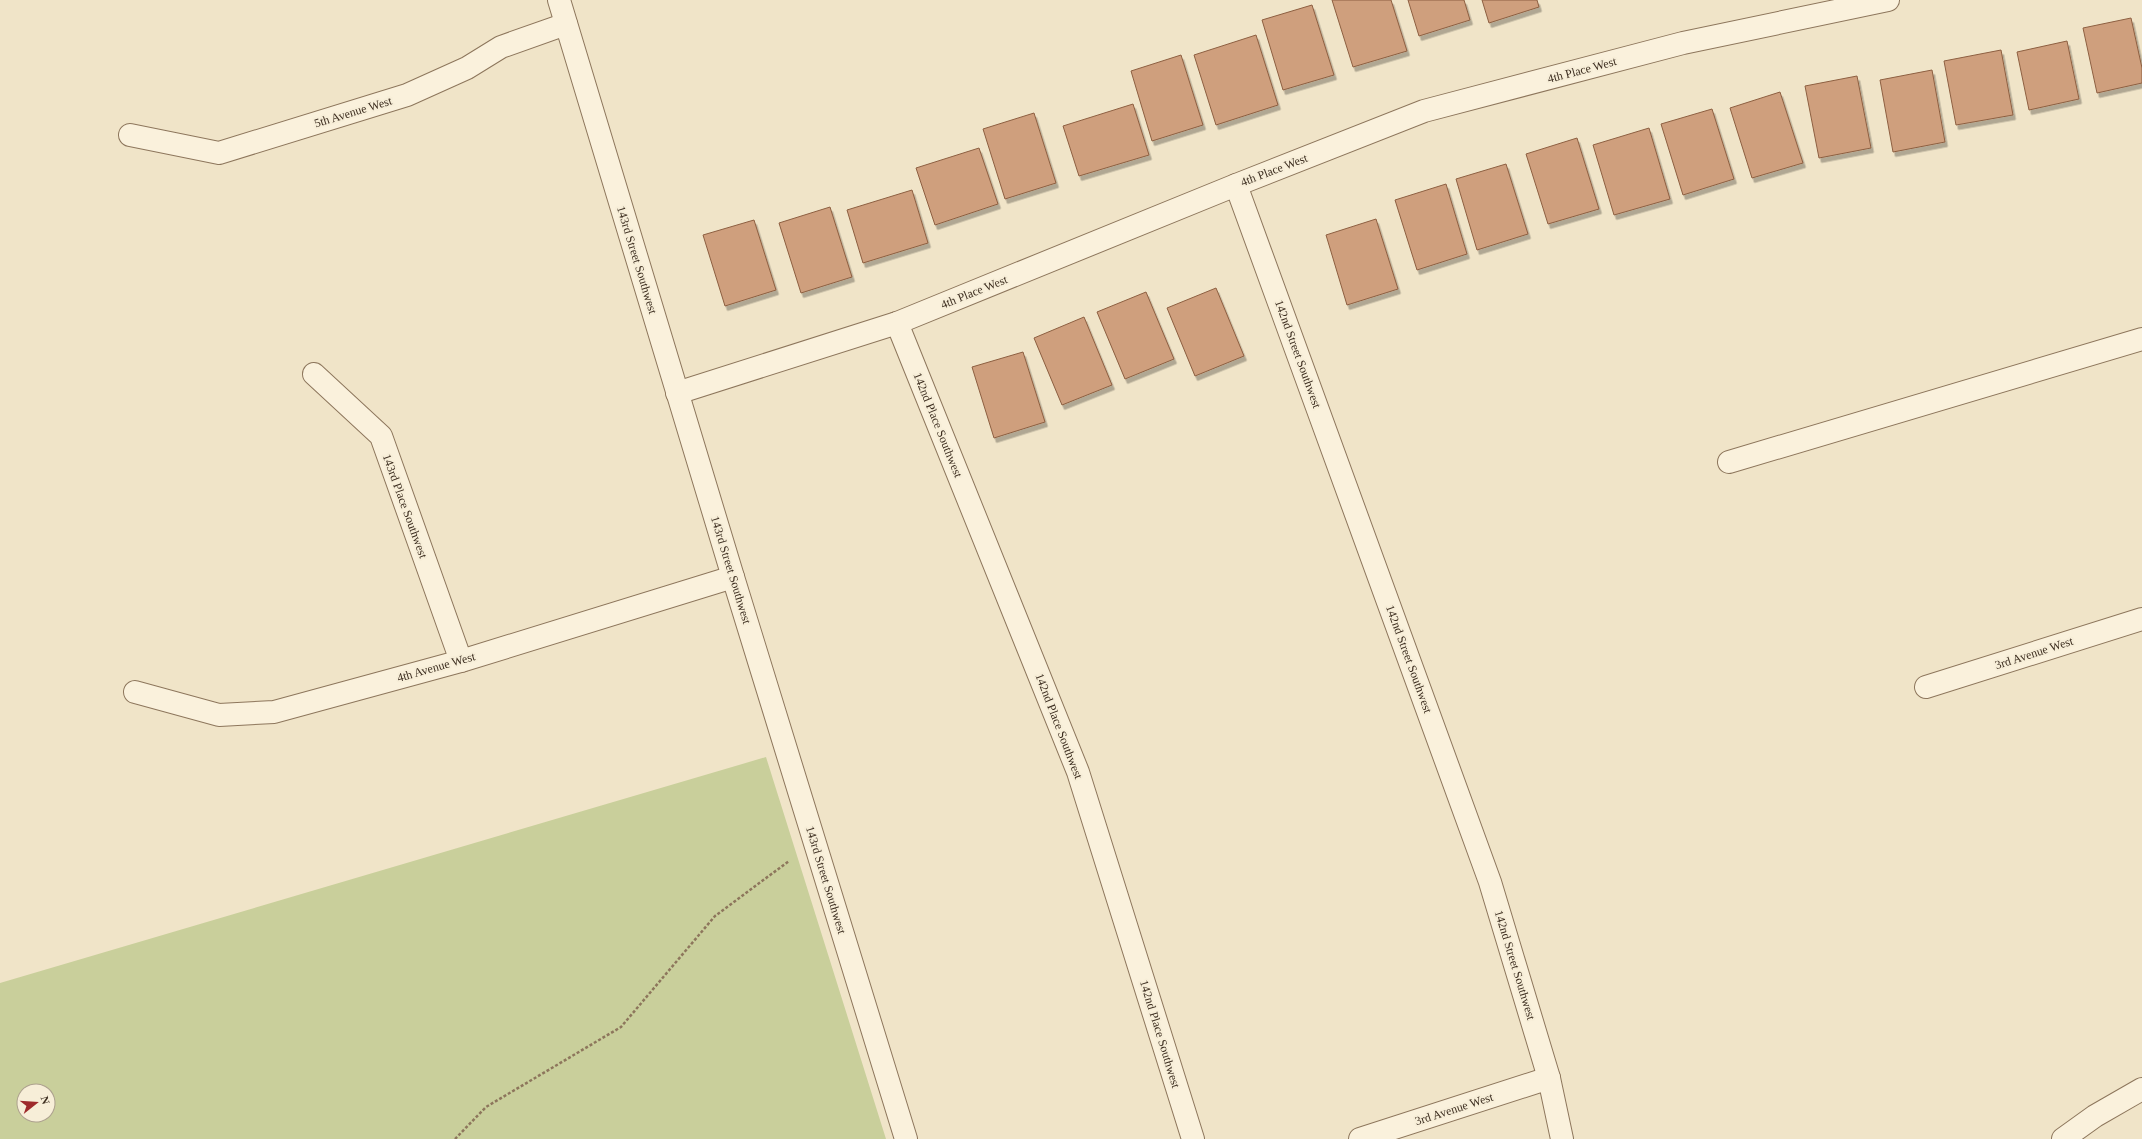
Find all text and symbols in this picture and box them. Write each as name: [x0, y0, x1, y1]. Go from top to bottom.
street label: 4th Place West: [1546, 54, 1619, 86]
street label: 5th Avenue West: [312, 93, 394, 130]
street label: 4th Place West: [1238, 151, 1310, 189]
street label: 143rd Street Southwest: [614, 204, 660, 316]
street label: 4th Place West: [939, 272, 1010, 312]
street label: 142nd Street Southwest: [1272, 298, 1324, 411]
street label: 142nd Place Southwest: [911, 370, 966, 480]
street label: 143rd Place Southwest: [380, 452, 431, 561]
street label: 143rd Street Southwest: [708, 514, 754, 626]
street label: 142nd Street Southwest: [1383, 603, 1435, 716]
street label: 3rd Avenue West: [1993, 634, 2075, 672]
street label: 4th Avenue West: [395, 649, 477, 685]
street label: 142nd Place Southwest: [1032, 671, 1086, 781]
street label: 143rd Street Southwest: [803, 824, 849, 936]
street label: 142nd Street Southwest: [1492, 908, 1539, 1022]
street label: 142nd Place Southwest: [1137, 978, 1183, 1090]
north arrow: [16, 1083, 56, 1123]
street label: 3rd Avenue West: [1413, 1090, 1495, 1128]
text: N: [39, 1095, 52, 1106]

